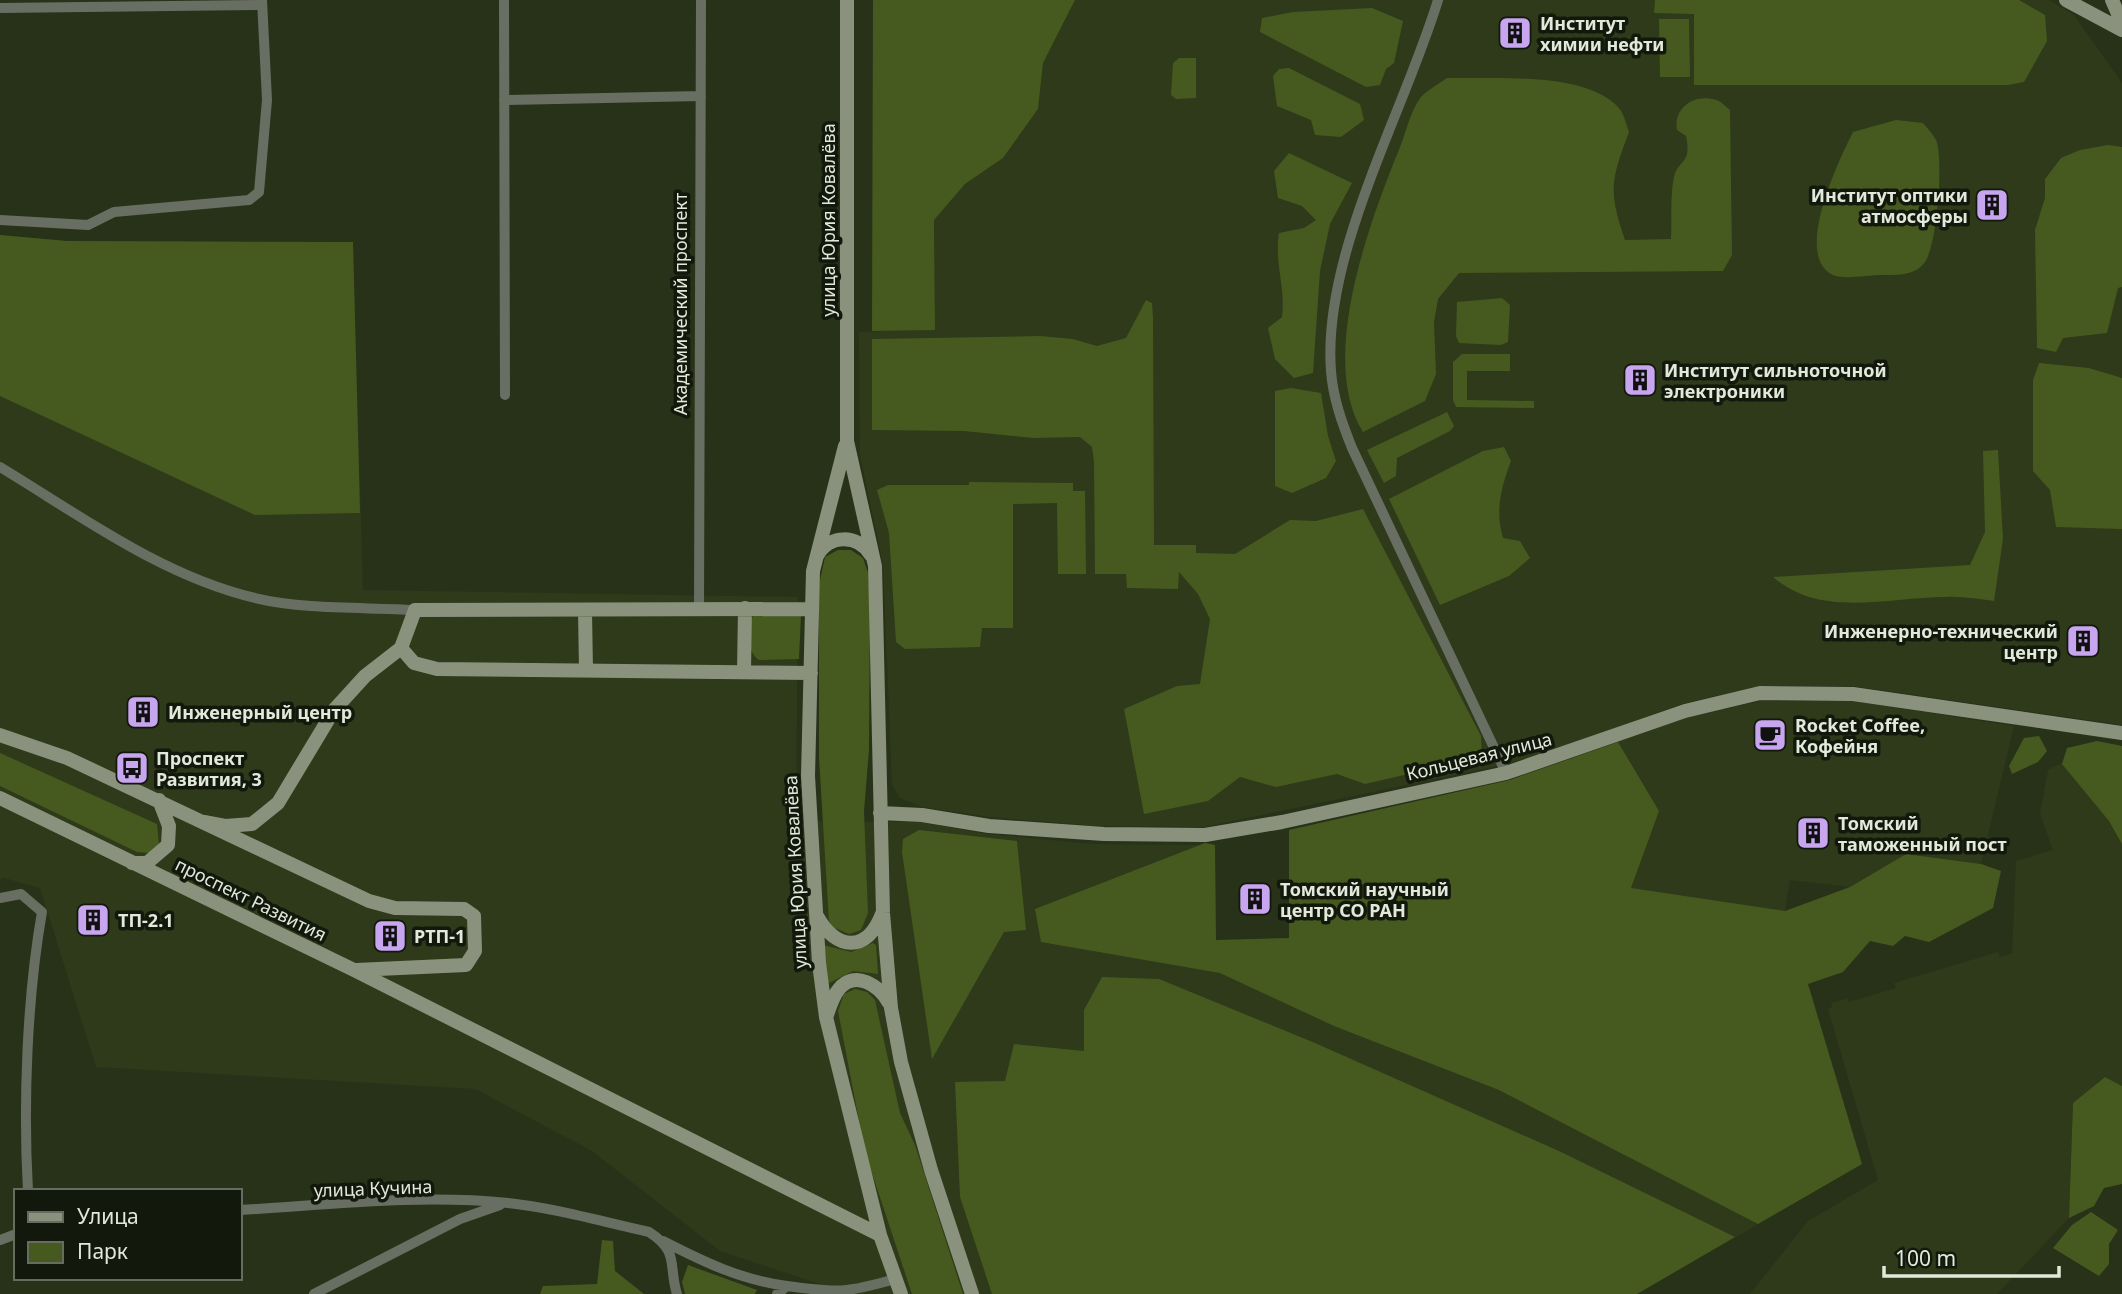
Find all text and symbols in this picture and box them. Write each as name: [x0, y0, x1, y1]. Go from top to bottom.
place label: Институт химии нефти: [1540, 11, 1664, 56]
building icon: Институт химии нефти: [1496, 14, 1534, 52]
street label: улица Юрия Ковалёва: [816, 123, 840, 317]
place label: Институт оптики атмосферы: [1811, 183, 1968, 228]
building icon: Институт оптики атмосферы: [1973, 186, 2011, 224]
street label: Академический проспект: [668, 192, 692, 415]
place label: Институт сильноточной электроники: [1664, 358, 1887, 403]
building icon: Институт сильноточной электроники: [1621, 361, 1659, 399]
place label: Инженерно-технический центр: [1824, 619, 2058, 664]
building icon: Инженерно-технический центр: [2064, 622, 2102, 660]
building icon: Инженерный центр: [124, 693, 162, 731]
place label: Инженерный центр: [168, 700, 352, 724]
place label: Rocket Coffee, Кофейня: [1795, 713, 1925, 758]
cafe icon: Rocket Coffee, Кофейня: [1751, 716, 1789, 754]
street label: Кольцевая улица: [1404, 726, 1554, 786]
place label: Проспект Развития, 3: [156, 746, 262, 791]
bus stop icon: Проспект Развития, 3: [113, 749, 151, 787]
street label: улица Юрия Ковалёва: [778, 775, 812, 969]
place label: Томский таможенный пост: [1838, 811, 2007, 856]
building icon: Томский таможенный пост: [1794, 814, 1832, 852]
street label: проспект Развития: [171, 852, 331, 946]
place label: Томский научный центр СО РАН: [1280, 877, 1449, 922]
building icon: Томский научный центр СО РАН: [1236, 880, 1274, 918]
building icon: ТП-2.1: [74, 901, 112, 939]
place label: ТП-2.1: [118, 908, 174, 932]
building icon: РТП-1: [371, 917, 409, 955]
place label: РТП-1: [414, 924, 465, 948]
street label: улица Кучина: [313, 1174, 433, 1202]
legend: [14, 1189, 242, 1280]
text: Улица: [77, 1202, 139, 1230]
scale bar: [1884, 1234, 2059, 1278]
text: Парк: [77, 1237, 128, 1265]
text: 100 m: [1895, 1244, 1956, 1272]

